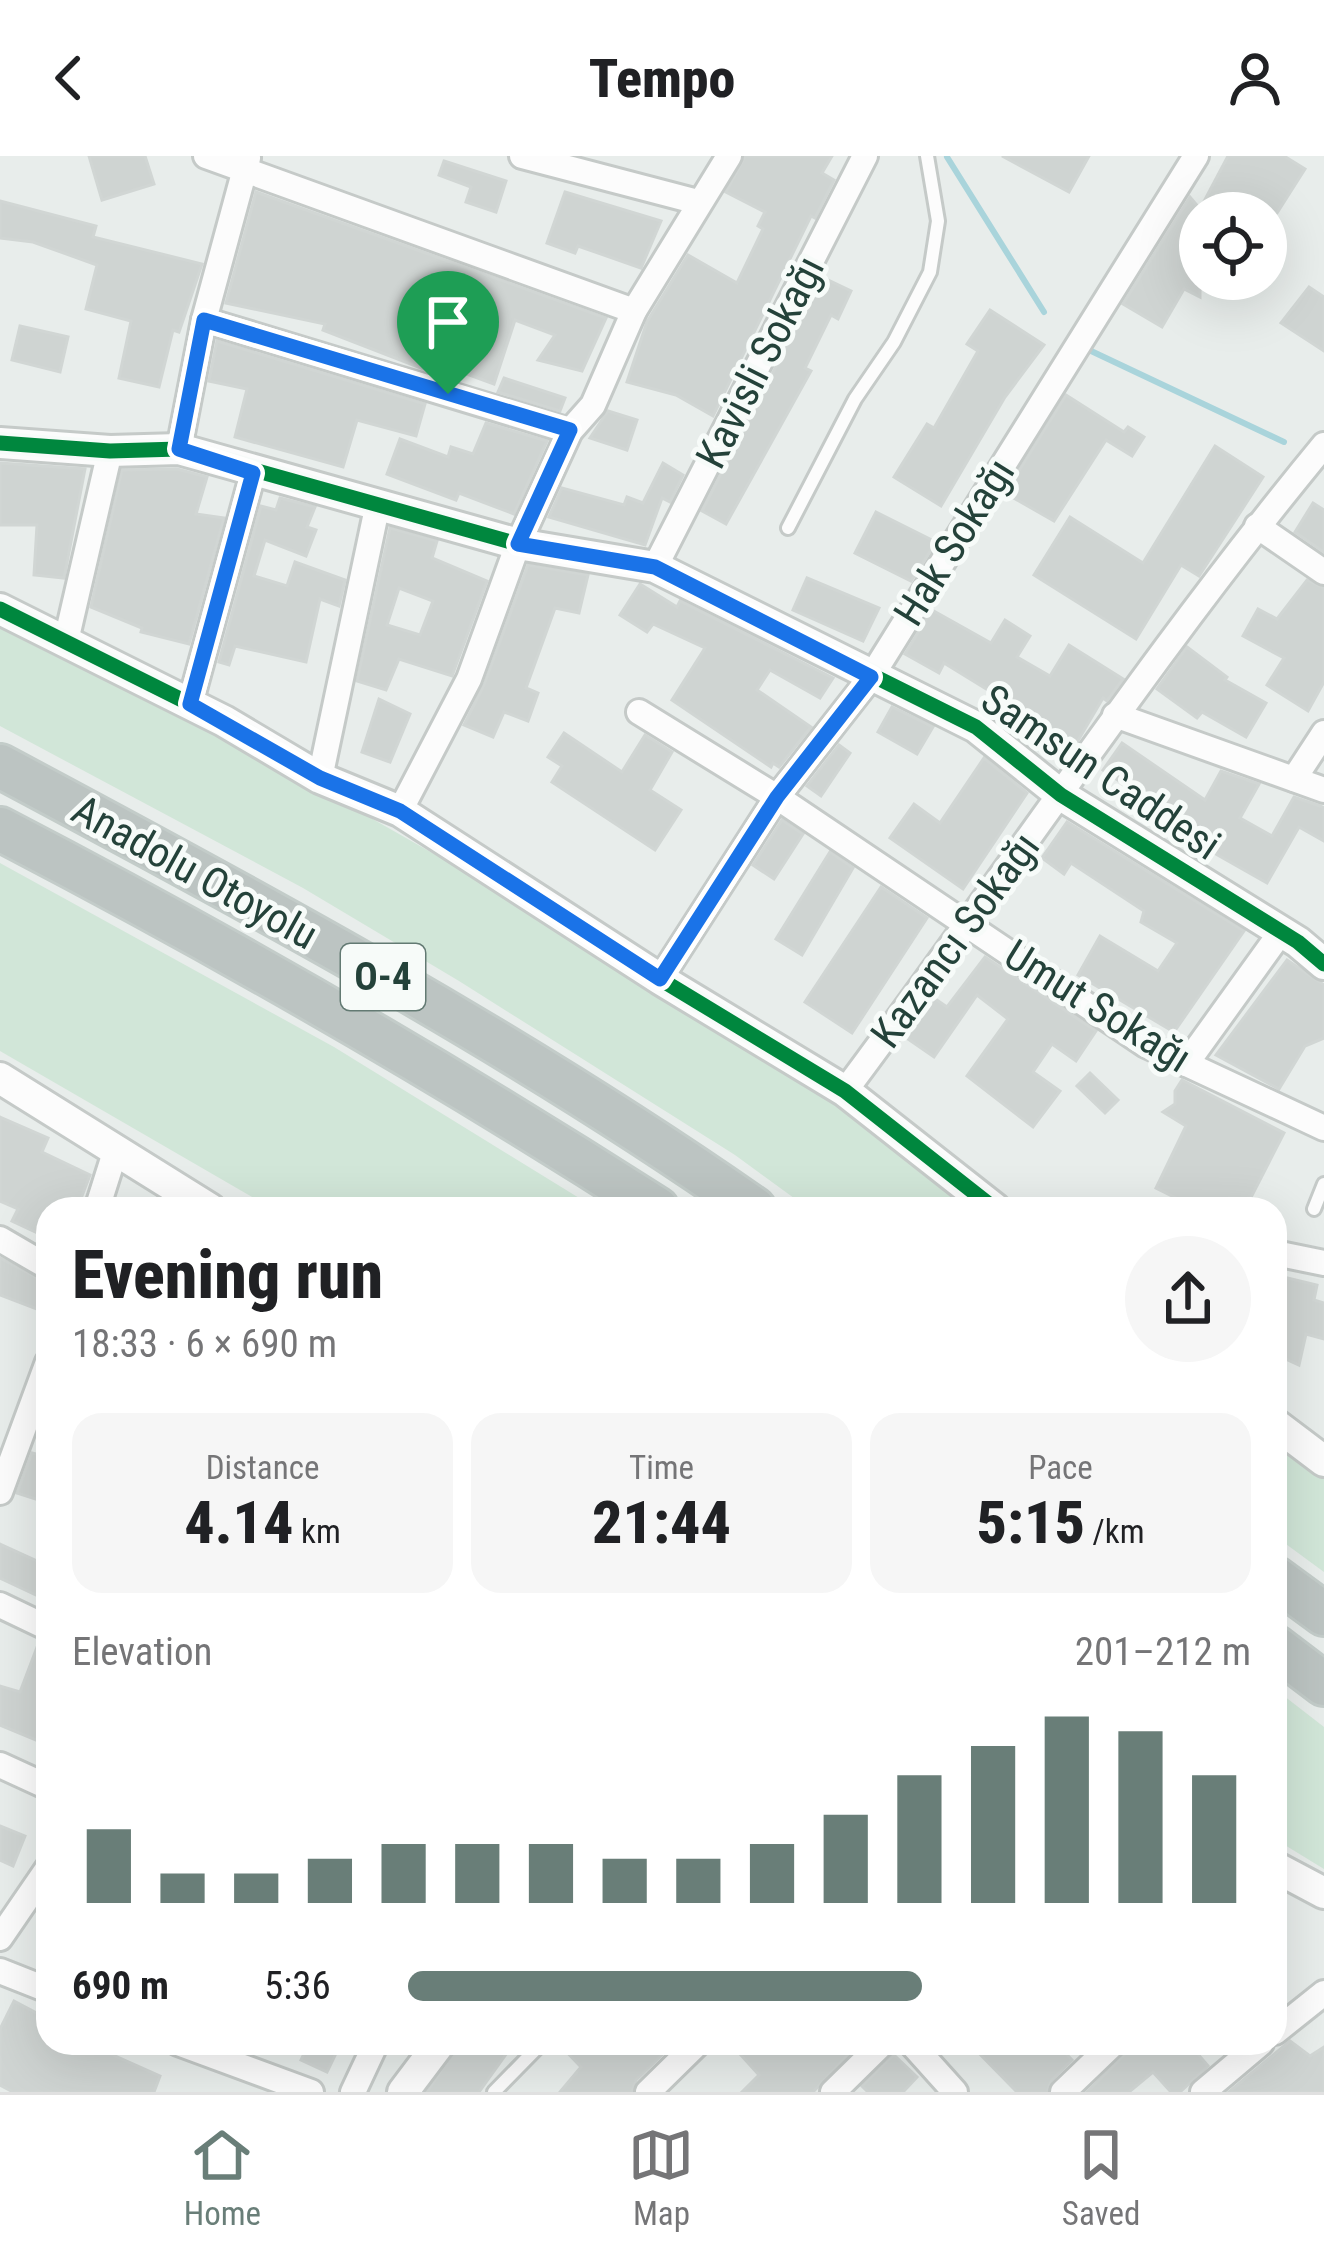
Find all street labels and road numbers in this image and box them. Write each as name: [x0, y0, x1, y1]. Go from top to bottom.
street label: Kavisli Sokağı: [686, 248, 834, 476]
street label: Hak Sokağı: [884, 450, 1024, 634]
street label: Samsun Caddesi: [972, 674, 1230, 870]
street label: Anadolu Otoyolu: [64, 785, 326, 959]
street label: Kazancı Sokağı: [861, 823, 1049, 1057]
street label: Umut Sokağı: [996, 930, 1200, 1082]
road number: O-4: [341, 944, 425, 1010]

